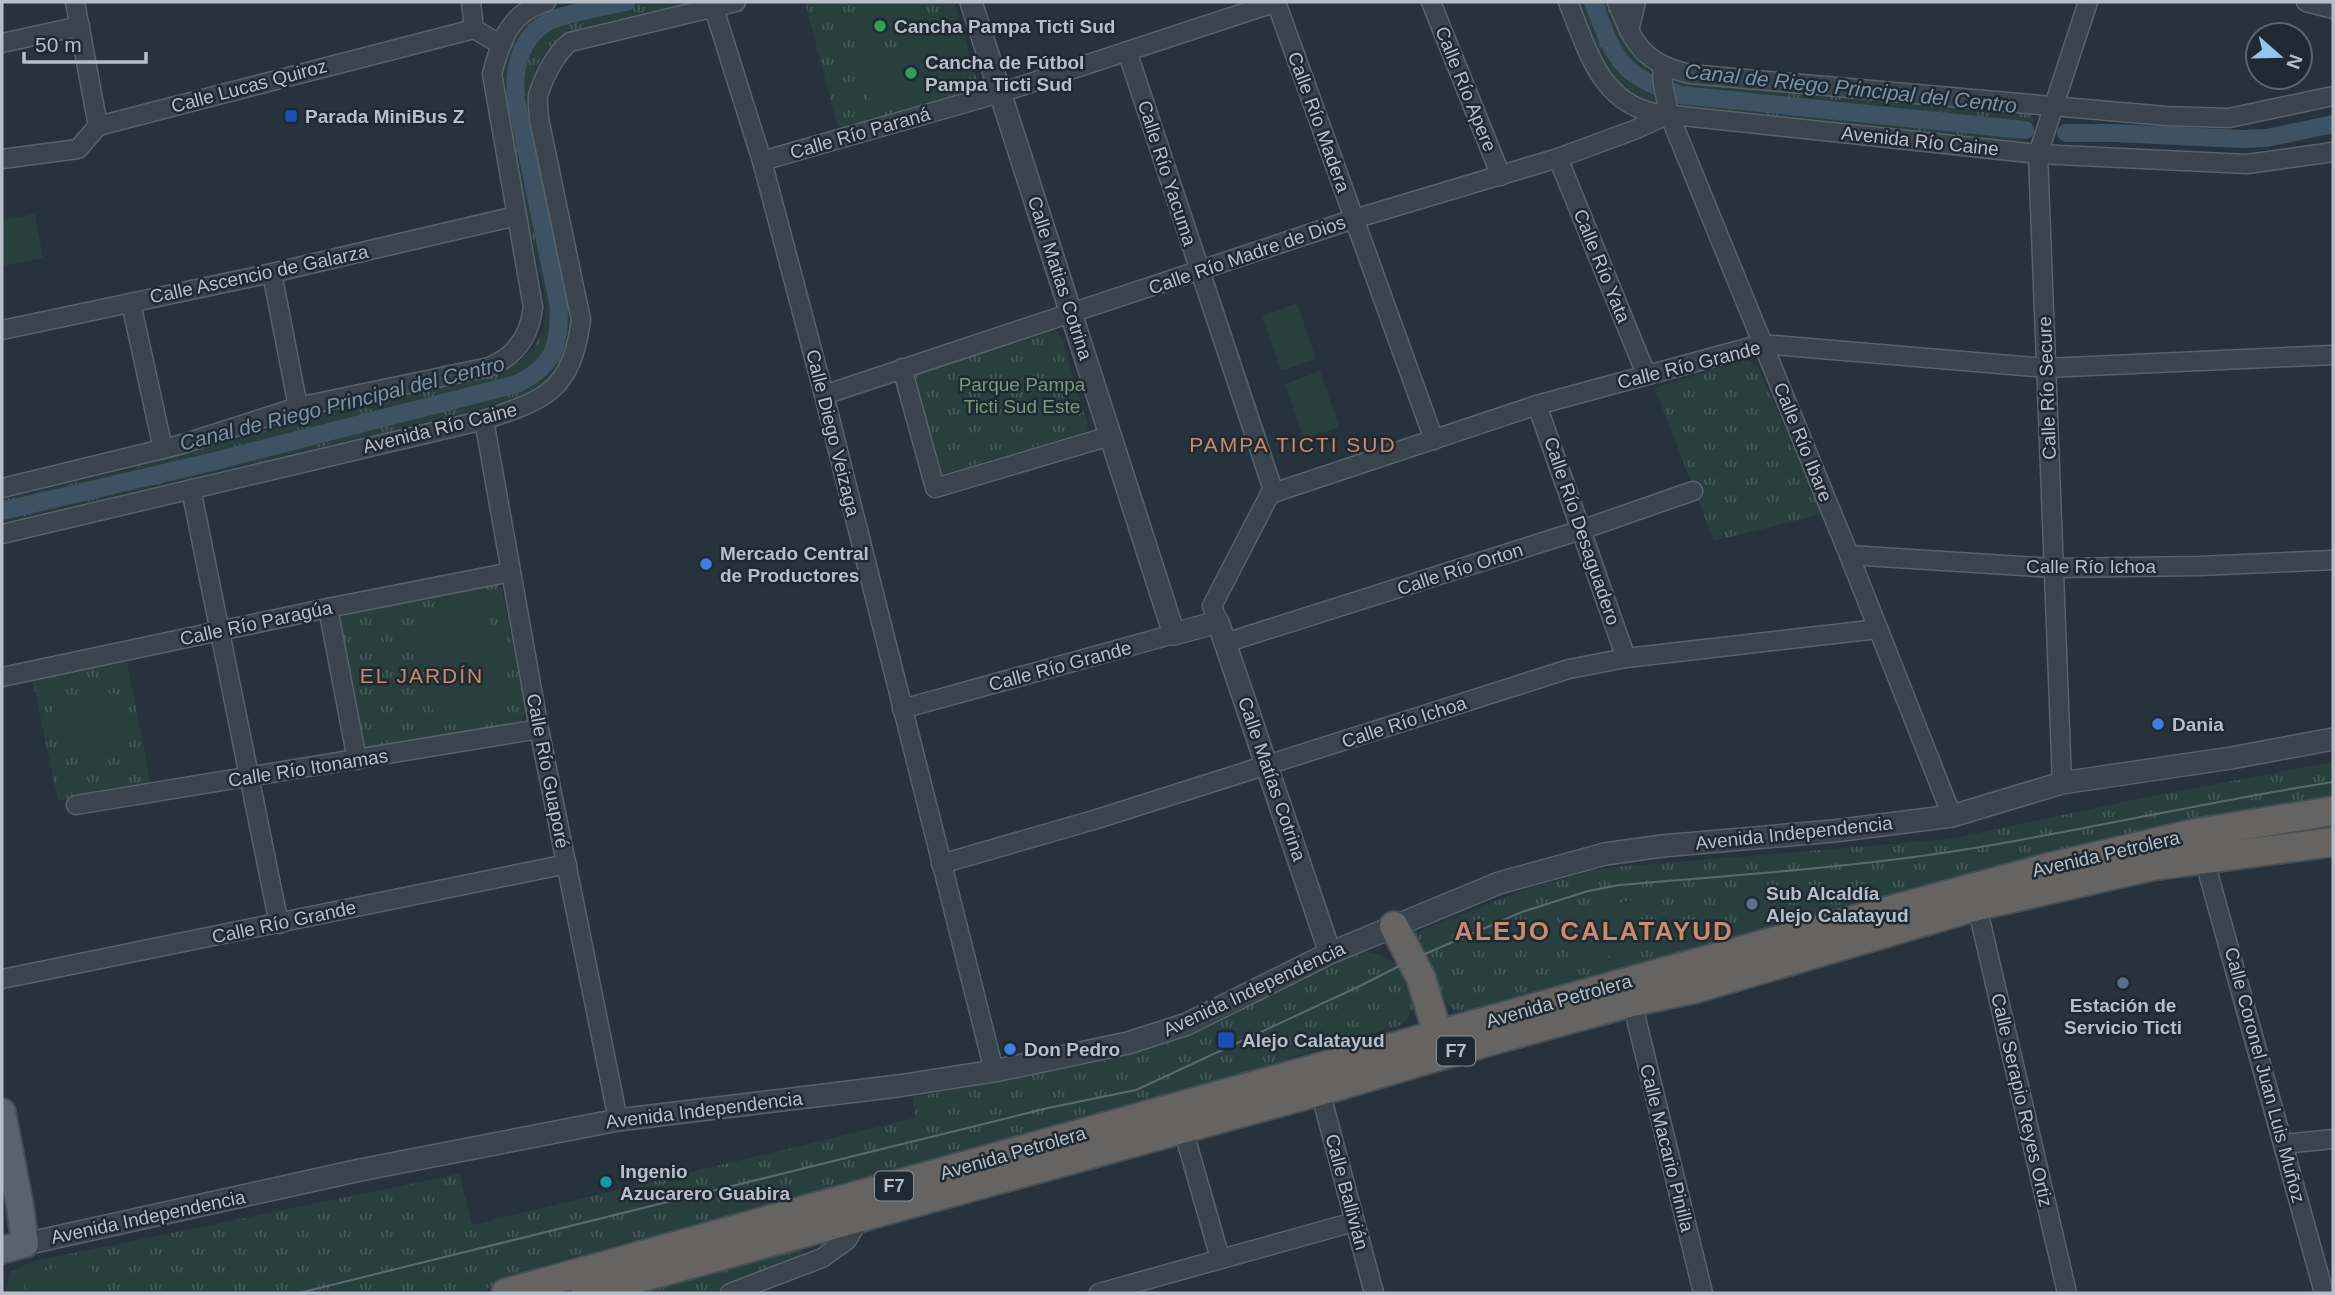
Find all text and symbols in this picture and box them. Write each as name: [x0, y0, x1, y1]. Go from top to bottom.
place label: Cancha Pampa Ticti Sud: [894, 16, 1115, 37]
marker: Cancha Pampa Ticti Sud: [872, 18, 888, 34]
scale bar: [24, 21, 147, 65]
north arrow: [2244, 21, 2314, 91]
street label: Calle Río Apere: [1431, 23, 1501, 155]
text: 50 m: [35, 33, 82, 56]
street label: Calle Río Madera: [1284, 49, 1354, 195]
place label: Cancha de Fútbol Pampa Ticti Sud: [925, 52, 1084, 95]
text: N: [2282, 52, 2307, 72]
street label: Calle Lucas Quiroz: [169, 55, 329, 117]
water label: Canal de Riego Principal del Centro: [1684, 59, 2019, 117]
marker: Cancha de Fútbol Pampa Ticti Sud: [903, 65, 919, 81]
street label: Calle Río Yacuma: [1134, 98, 1201, 249]
street label: Calle Río Paraná: [788, 103, 933, 163]
place label: Parada MiniBus Z: [305, 106, 465, 127]
marker: Parada MiniBus Z: [283, 108, 299, 124]
street label: Avenida Río Caine: [1840, 122, 2000, 160]
street label: Calle Matias Cotrina: [1024, 193, 1097, 363]
street label: Calle Río Yata: [1570, 206, 1635, 326]
street label: Calle Río Madre de Dios: [1146, 211, 1348, 299]
street label: Calle Ascencio de Galarza: [148, 240, 371, 307]
street label: Calle Río Secure: [2034, 316, 2060, 460]
street label: Calle Río Grande: [1615, 337, 1763, 393]
street label: Calle Diego Veizaga: [802, 347, 864, 519]
water label: Canal de Riego Principal del Centro: [177, 351, 507, 455]
park label: Parque Pampa Ticti Sud Este: [959, 374, 1086, 417]
street label: Calle Río Ibare: [1770, 379, 1836, 505]
street label: Avenida Río Caine: [361, 399, 519, 457]
district label: PAMPA TICTI SUD: [1189, 433, 1397, 456]
street label: Calle Río Desaguadero: [1540, 434, 1624, 628]
street label: Calle Río Orton: [1394, 539, 1526, 599]
place label: Mercado Central de Productores: [720, 543, 869, 586]
marker: Mercado Central de Productores: [698, 556, 714, 572]
street label: Calle Río Ichoa: [2026, 556, 2156, 577]
street label: Calle Río Paragúa: [178, 597, 335, 649]
street label: Calle Río Grande: [986, 637, 1134, 695]
district label: EL JARDÍN: [360, 664, 484, 687]
street label: Calle Río Guaporé: [523, 692, 573, 850]
street label: Calle Río Ichoa: [1339, 692, 1469, 752]
street label: Calle Matías Cotrina: [1234, 694, 1310, 864]
place label: Dania: [2172, 714, 2224, 735]
marker: Dania: [2150, 716, 2166, 732]
street label: Calle Río Itonamas: [227, 745, 389, 791]
street label: Avenida Independencia: [1694, 812, 1894, 854]
street label: Avenida Petrolera: [2030, 827, 2182, 881]
place label: Sub Alcaldía Alejo Calatayud: [1766, 883, 1909, 926]
street label: Calle Río Grande: [210, 896, 358, 948]
marker: Sub Alcaldía Alejo Calatayud: [1744, 896, 1760, 912]
district label: ALEJO CALATAYUD: [1454, 916, 1734, 946]
street label: Avenida Independencia: [1160, 937, 1349, 1040]
street label: Calle Coronel Juan Luis Muñoz: [2221, 945, 2309, 1205]
street label: Avenida Petrolera: [1484, 970, 1635, 1032]
marker: Estación de Servicio Ticti: [2115, 975, 2131, 991]
street label: Calle Serapio Reyes Ortiz: [1987, 991, 2057, 1209]
place label: Estación de Servicio Ticti: [2064, 995, 2182, 1038]
marker: Alejo Calatayud: [1216, 1030, 1236, 1050]
place label: Alejo Calatayud: [1242, 1030, 1385, 1051]
road number: F7: [1437, 1036, 1475, 1066]
place label: Don Pedro: [1024, 1039, 1120, 1060]
marker: Don Pedro: [1002, 1041, 1018, 1057]
street label: Calle Macario Pinilla: [1636, 1062, 1698, 1234]
street label: Avenida Independencia: [604, 1087, 804, 1133]
street label: Avenida Petrolera: [938, 1122, 1089, 1184]
street label: Calle Ballivián: [1321, 1132, 1373, 1252]
place label: Ingenio Azucarero Guabira: [620, 1161, 790, 1204]
road number: F7: [875, 1171, 913, 1200]
marker: Ingenio Azucarero Guabira: [598, 1174, 614, 1190]
street label: Avenida Independencia: [49, 1186, 248, 1248]

